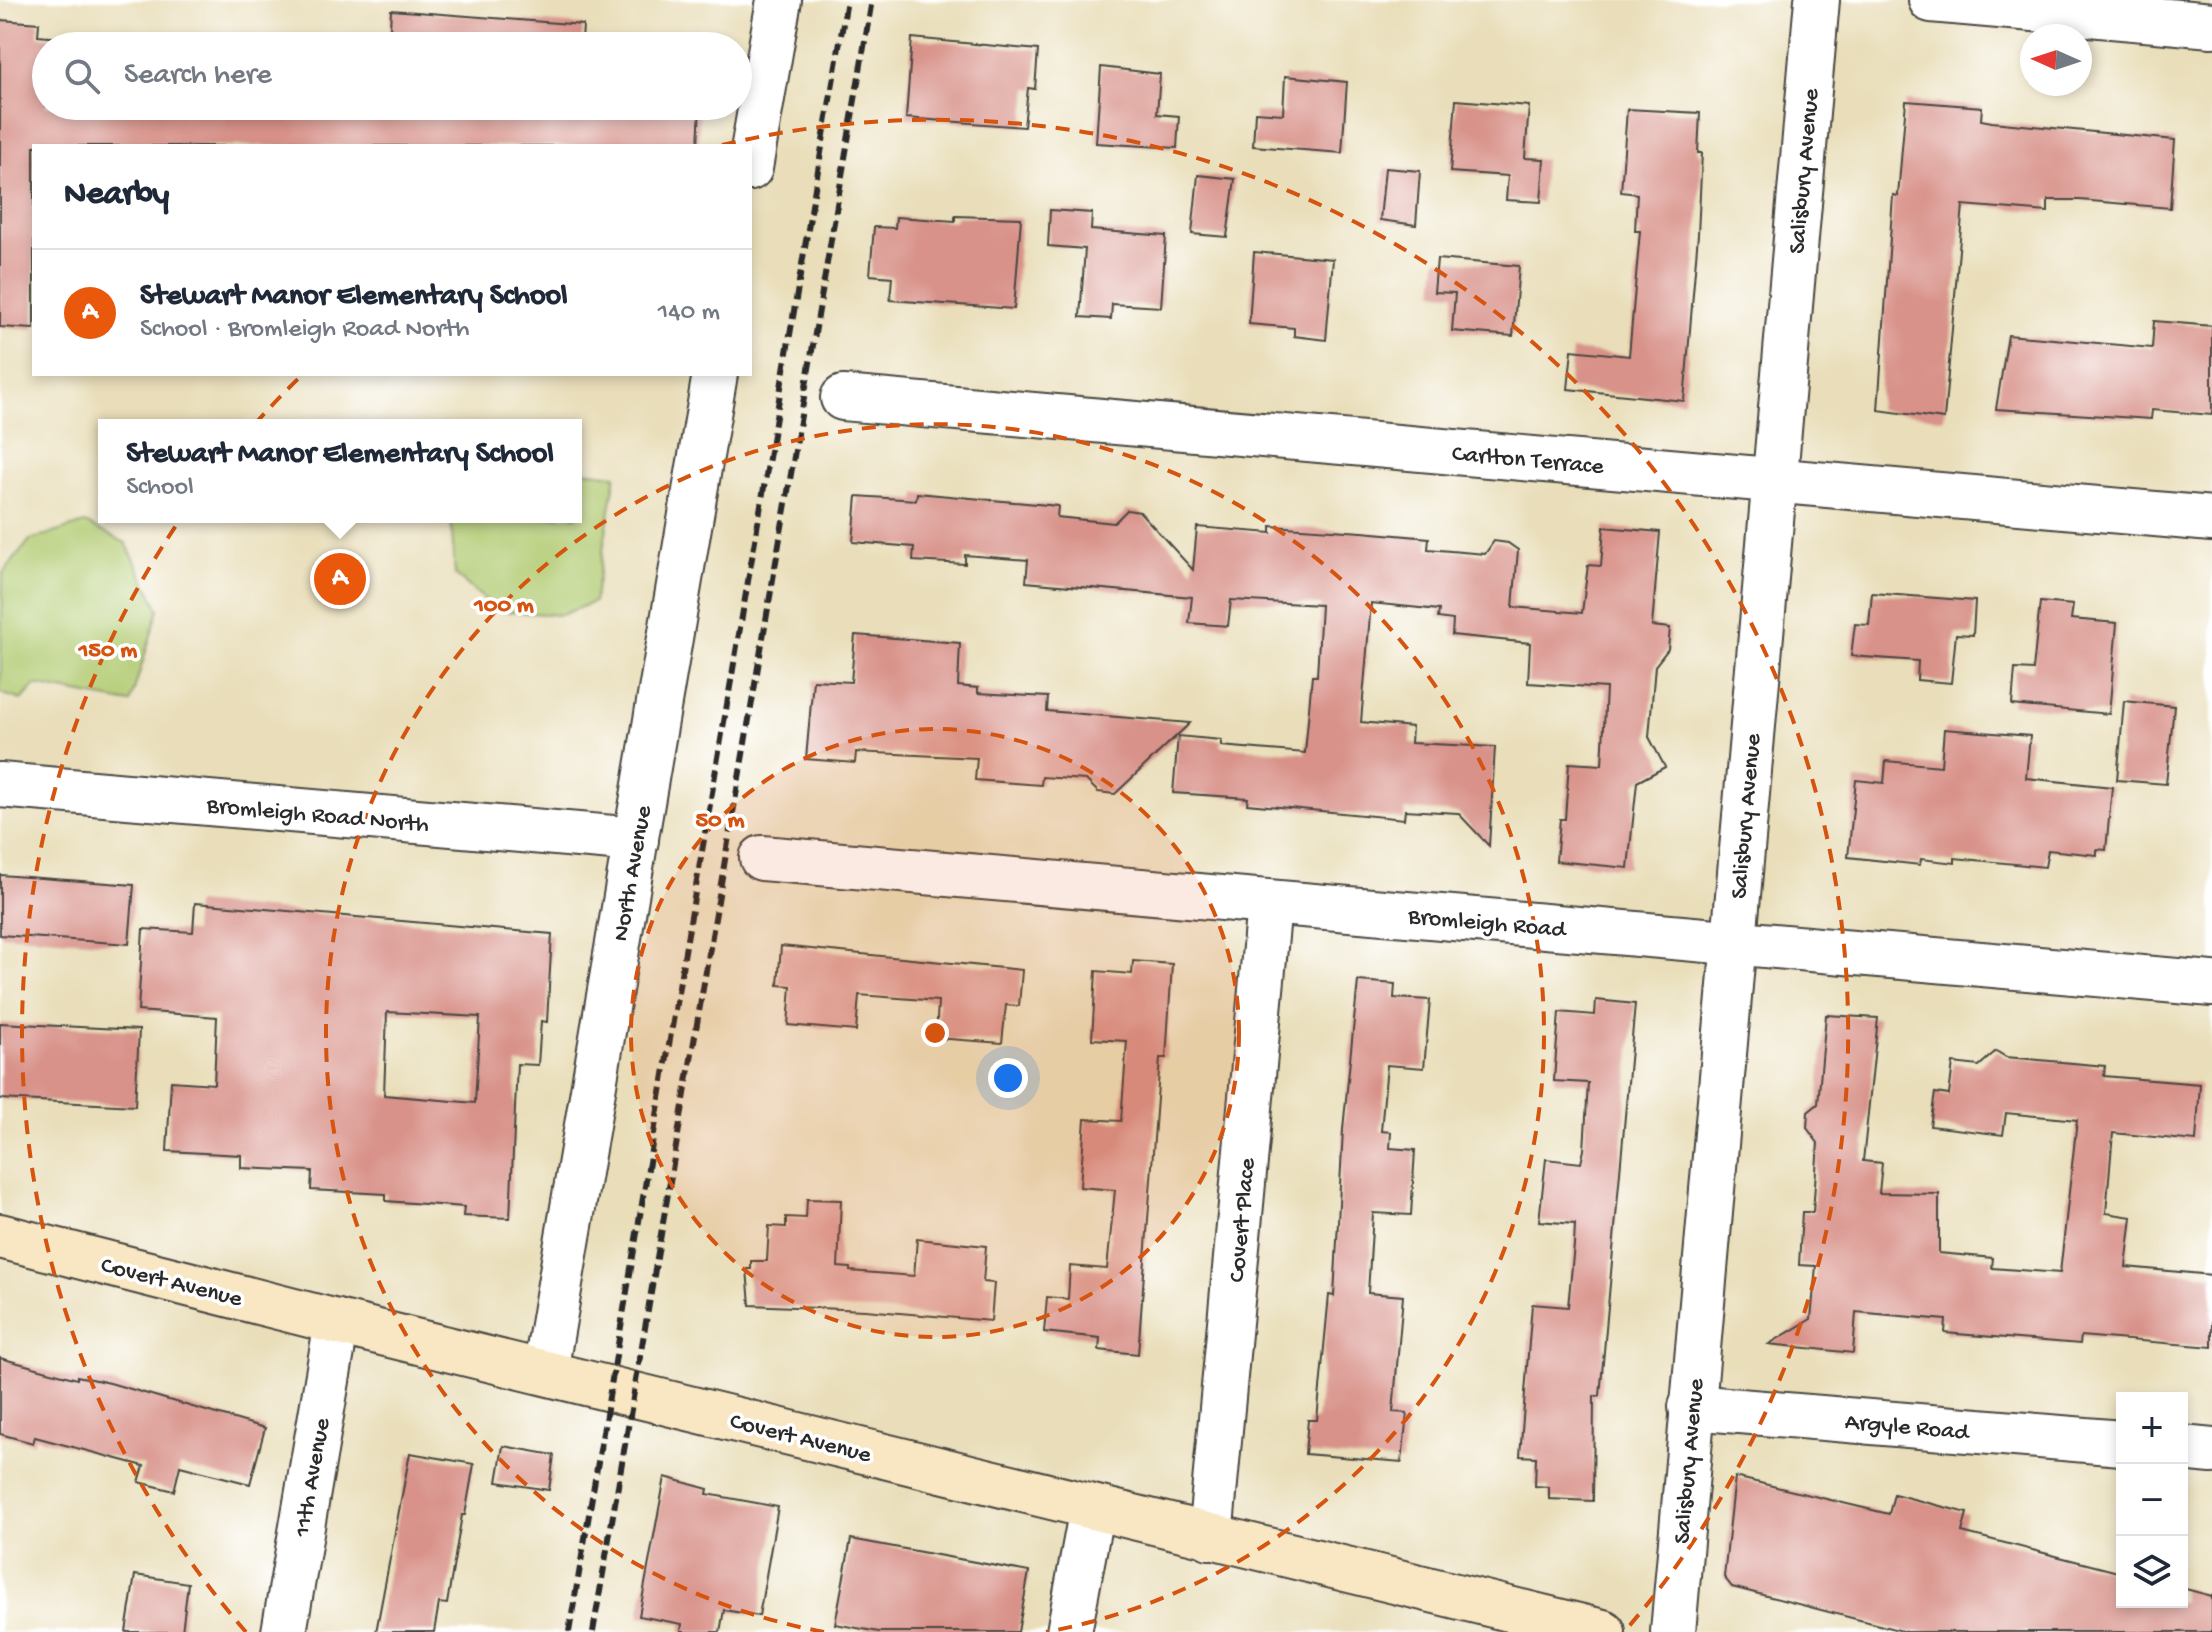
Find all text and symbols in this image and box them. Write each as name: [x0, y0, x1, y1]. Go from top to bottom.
north arrow: [2020, 24, 2092, 96]
search box: [32, 32, 752, 120]
icon: search: [60, 54, 104, 98]
text: Search here: [124, 59, 272, 94]
street label: Salisbury Avenue: [1784, 87, 1827, 255]
text: Nearby: [64, 176, 169, 216]
text: Stewart Manor Elementary School: [140, 280, 568, 315]
text: A: [82, 298, 98, 329]
text: 140 m: [658, 298, 720, 329]
text: School · Bromleigh Road North: [140, 315, 469, 346]
popup: [98, 419, 582, 523]
text: Stewart Manor Elementary School: [126, 438, 554, 473]
street label: Carlton Terrace: [1451, 440, 1605, 483]
text: School: [126, 473, 194, 504]
pin: A: [314, 549, 366, 609]
text: 100 m: [473, 592, 534, 621]
text: 150 m: [78, 637, 137, 666]
street label: Salisbury Avenue: [1726, 732, 1769, 900]
street label: Bromleigh Road North: [204, 792, 430, 841]
street label: North Avenue: [607, 803, 660, 944]
text: 50 m: [696, 807, 744, 836]
street label: Bromleigh Road: [1406, 903, 1568, 946]
centre of rings: [921, 1019, 949, 1047]
your location: [988, 1058, 1028, 1098]
street label: Covert Place: [1224, 1156, 1263, 1284]
street label: Covert Avenue: [97, 1252, 245, 1315]
street label: Salisbury Avenue: [1669, 1377, 1712, 1545]
map controls: [2116, 1392, 2188, 1608]
button: +: [2116, 1392, 2188, 1464]
street label: Covert Avenue: [726, 1408, 874, 1471]
street label: Argyle Road: [1844, 1409, 1972, 1448]
street label: 11th Avenue: [289, 1415, 338, 1540]
button: −: [2116, 1464, 2188, 1536]
button: layers: [2116, 1536, 2188, 1608]

